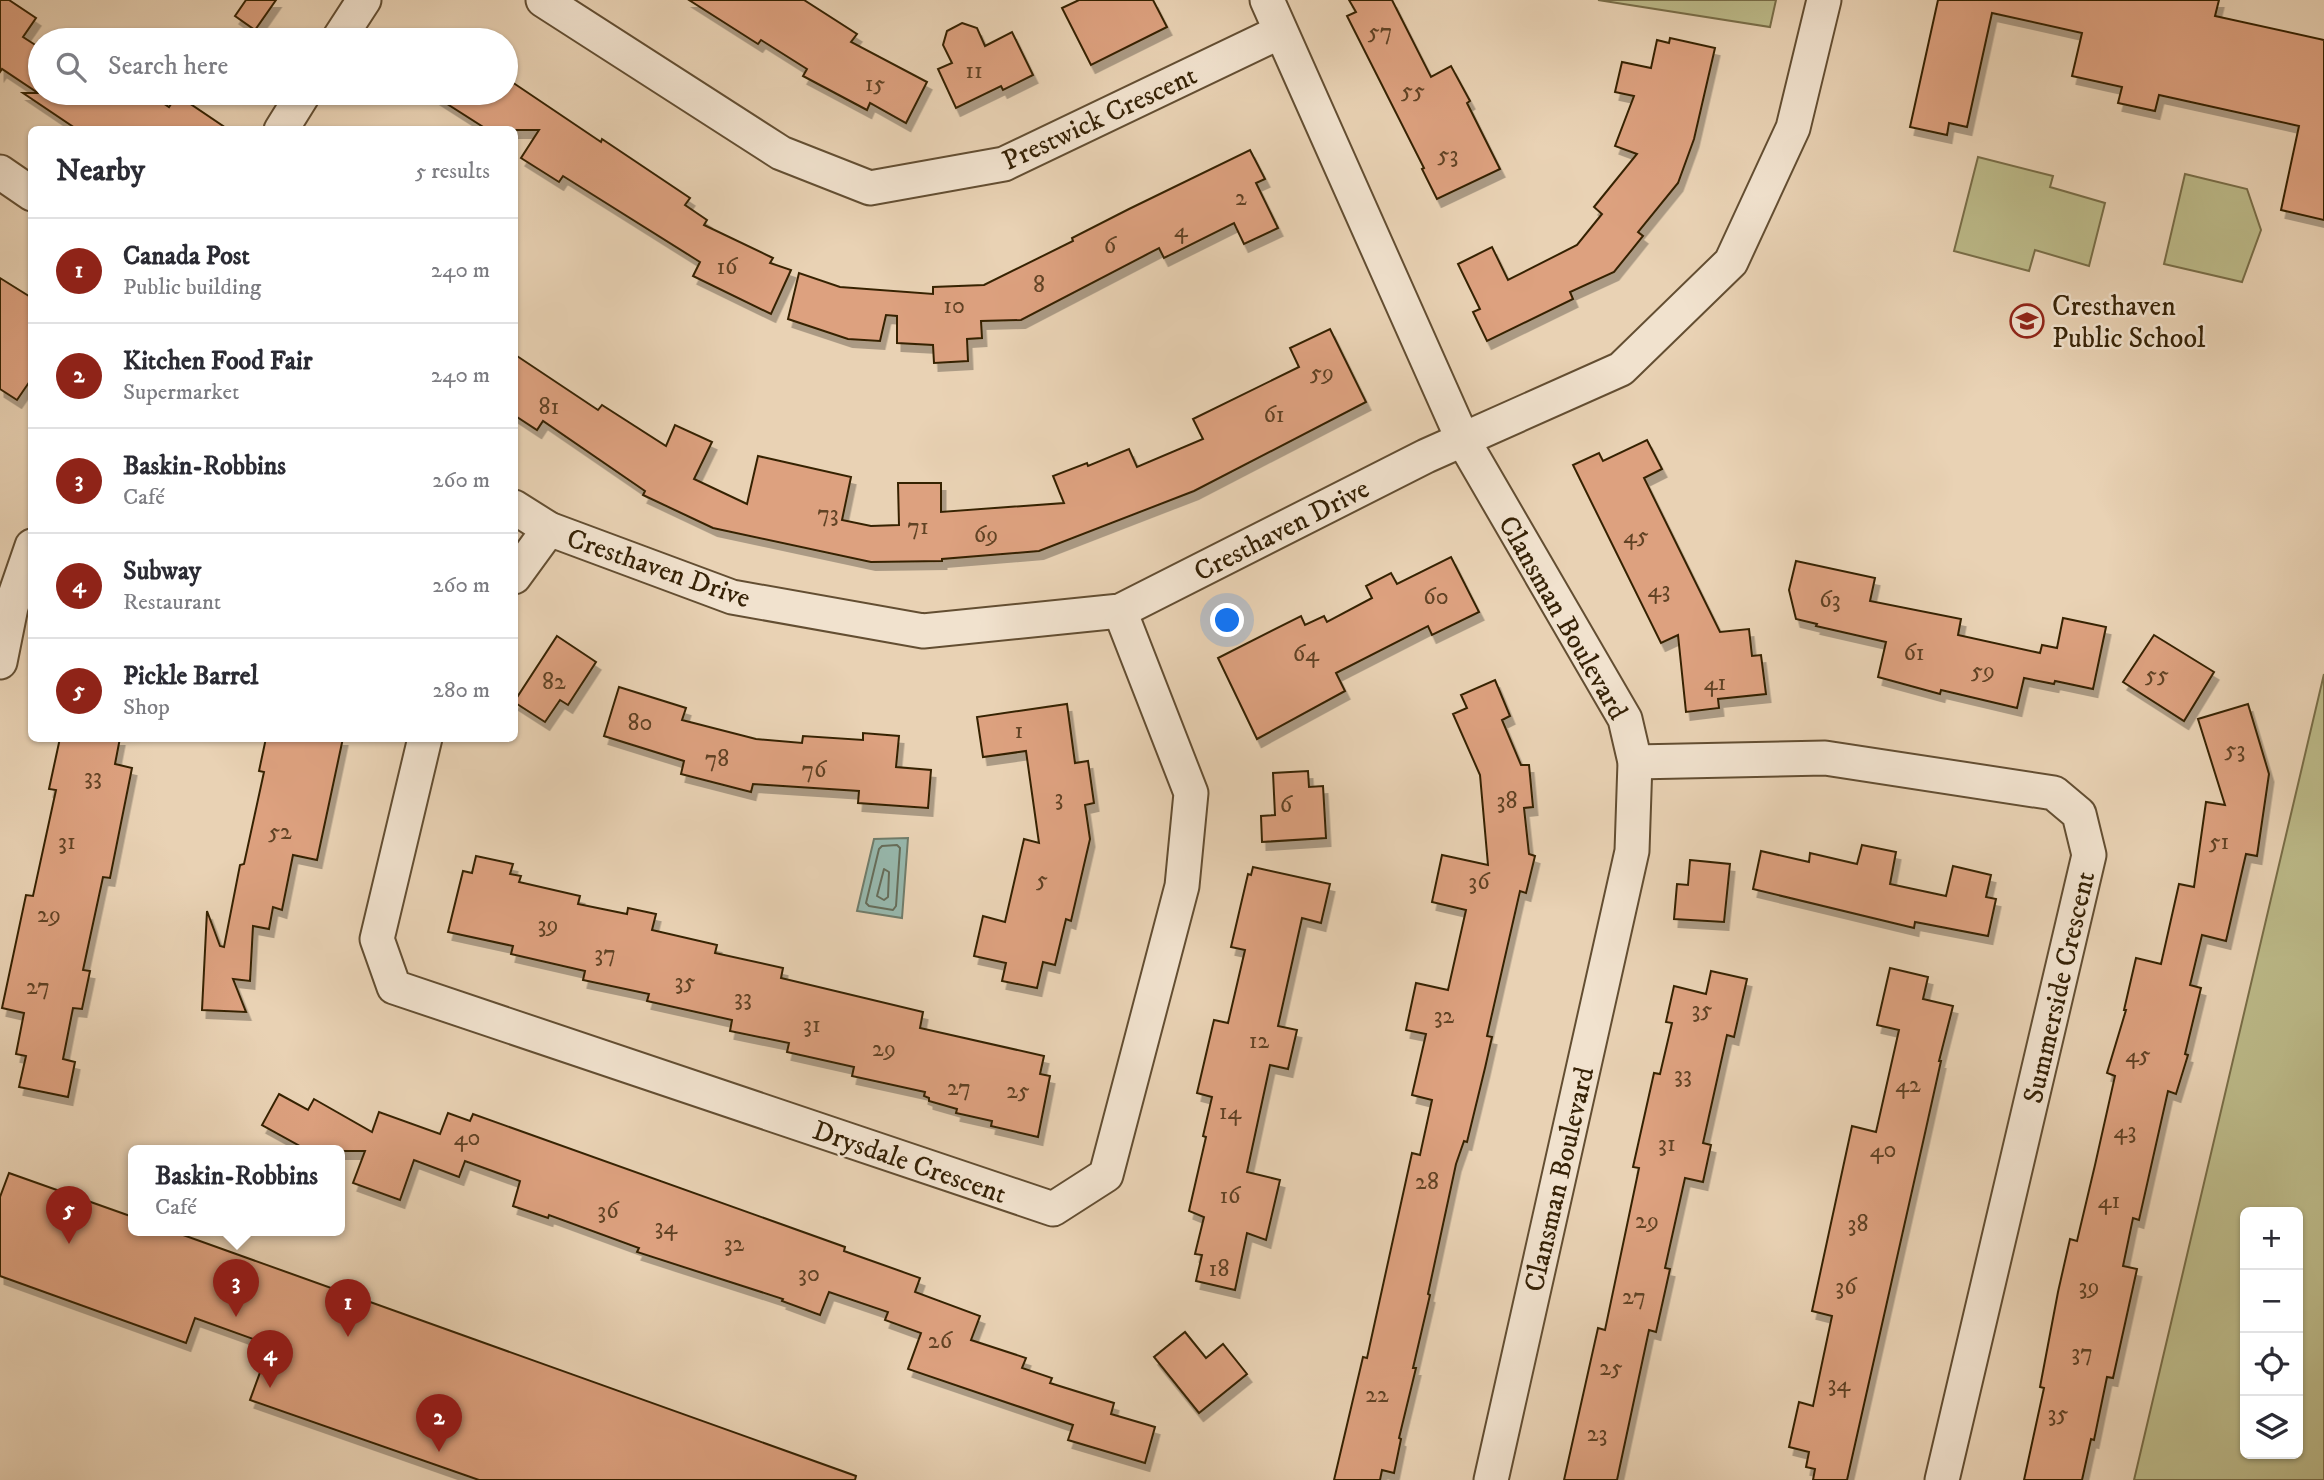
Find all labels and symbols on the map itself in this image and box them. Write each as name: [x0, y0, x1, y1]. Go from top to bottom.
house number: 57: [1368, 17, 1392, 47]
house number: 11: [965, 56, 983, 86]
street label: Prestwick Crescent: [997, 58, 1202, 179]
house number: 15: [865, 69, 885, 99]
house number: 55: [1401, 76, 1425, 106]
house number: 53: [1438, 140, 1458, 170]
house number: 2: [1235, 183, 1247, 213]
house number: 4: [1174, 215, 1189, 245]
house number: 6: [1104, 231, 1118, 261]
house number: 16: [716, 252, 739, 282]
house number: 8: [1033, 270, 1045, 300]
place label: Cresthaven Public School: [2052, 289, 2206, 356]
house number: 10: [943, 291, 965, 321]
school or university icon: Cresthaven Public School: [2008, 302, 2046, 340]
house number: 59: [1310, 358, 1334, 388]
house number: 81: [539, 392, 559, 422]
house number: 61: [1263, 400, 1285, 430]
street label: Cresthaven Drive: [1188, 471, 1375, 590]
house number: 73: [817, 499, 839, 529]
street label: Clansman Boulevard: [1490, 510, 1635, 726]
house number: 71: [907, 512, 929, 542]
house number: 69: [974, 520, 998, 550]
street label: Cresthaven Drive: [562, 521, 755, 616]
house number: 45: [1623, 521, 1649, 551]
house number: 43: [1648, 575, 1670, 605]
house number: 60: [1423, 582, 1449, 612]
house number: 63: [1819, 585, 1841, 615]
your location: [1210, 603, 1244, 637]
house number: 61: [1903, 638, 1925, 668]
house number: 64: [1293, 639, 1320, 669]
house number: 59: [1971, 656, 1995, 686]
house number: 55: [2145, 660, 2169, 690]
house number: 82: [542, 667, 566, 697]
house number: 41: [1704, 668, 1726, 698]
house number: 80: [628, 708, 652, 738]
house number: 1: [1015, 716, 1023, 746]
house number: 53: [2225, 735, 2245, 765]
house number: 78: [705, 744, 729, 774]
house number: 76: [801, 755, 828, 785]
house number: 33: [84, 762, 102, 792]
house number: 3: [1055, 783, 1063, 813]
house number: 38: [1497, 786, 1517, 816]
house number: 6: [1280, 790, 1294, 820]
house number: 52: [268, 817, 292, 847]
house number: 31: [58, 827, 76, 857]
house number: 51: [2209, 827, 2229, 857]
house number: 5: [1036, 865, 1048, 895]
house number: 36: [1468, 867, 1491, 897]
street label: Summerside Crescent: [2016, 868, 2103, 1107]
house number: 29: [37, 900, 61, 930]
house number: 39: [538, 910, 558, 940]
house number: 37: [594, 939, 616, 969]
house number: 35: [675, 967, 696, 997]
house number: 27: [26, 972, 50, 1002]
house number: 33: [734, 983, 752, 1013]
house number: 35: [1692, 995, 1713, 1025]
house number: 32: [1434, 1001, 1455, 1031]
house number: 31: [803, 1010, 821, 1040]
house number: 12: [1249, 1026, 1270, 1056]
house number: 29: [872, 1034, 896, 1064]
house number: 45: [2125, 1040, 2151, 1070]
house number: 33: [1674, 1060, 1692, 1090]
street label: Clansman Boulevard: [1517, 1063, 1602, 1295]
house number: 42: [1895, 1070, 1921, 1100]
house number: 27: [947, 1073, 971, 1103]
house number: 25: [1006, 1076, 1030, 1106]
house number: 14: [1219, 1097, 1242, 1127]
street label: Drysdale Crescent: [808, 1113, 1011, 1212]
house number: 43: [2114, 1116, 2136, 1146]
house number: 40: [454, 1123, 480, 1153]
house number: 31: [1658, 1129, 1676, 1159]
house number: 40: [1870, 1135, 1896, 1165]
house number: 28: [1415, 1167, 1439, 1197]
house number: 16: [1219, 1181, 1242, 1211]
pin: 5: [46, 1186, 92, 1244]
house number: 41: [2098, 1186, 2120, 1216]
house number: 36: [597, 1196, 620, 1226]
house number: 29: [1635, 1206, 1659, 1236]
house number: 38: [1848, 1209, 1868, 1239]
house number: 34: [655, 1212, 679, 1242]
house number: 32: [724, 1229, 745, 1259]
house number: 18: [1209, 1254, 1229, 1284]
pin: 3: [213, 1259, 259, 1317]
house number: 30: [798, 1259, 820, 1289]
house number: 36: [1835, 1272, 1858, 1302]
house number: 39: [2079, 1272, 2099, 1302]
pin: 1: [325, 1279, 371, 1337]
house number: 27: [1622, 1282, 1646, 1312]
house number: 26: [928, 1326, 954, 1356]
pin: 4: [247, 1330, 293, 1388]
house number: 37: [2071, 1338, 2093, 1368]
house number: 25: [1599, 1353, 1623, 1383]
house number: 34: [1828, 1369, 1852, 1399]
house number: 22: [1365, 1380, 1389, 1410]
pin: 2: [416, 1394, 462, 1452]
house number: 35: [2048, 1399, 2069, 1429]
house number: 23: [1587, 1419, 1607, 1449]

